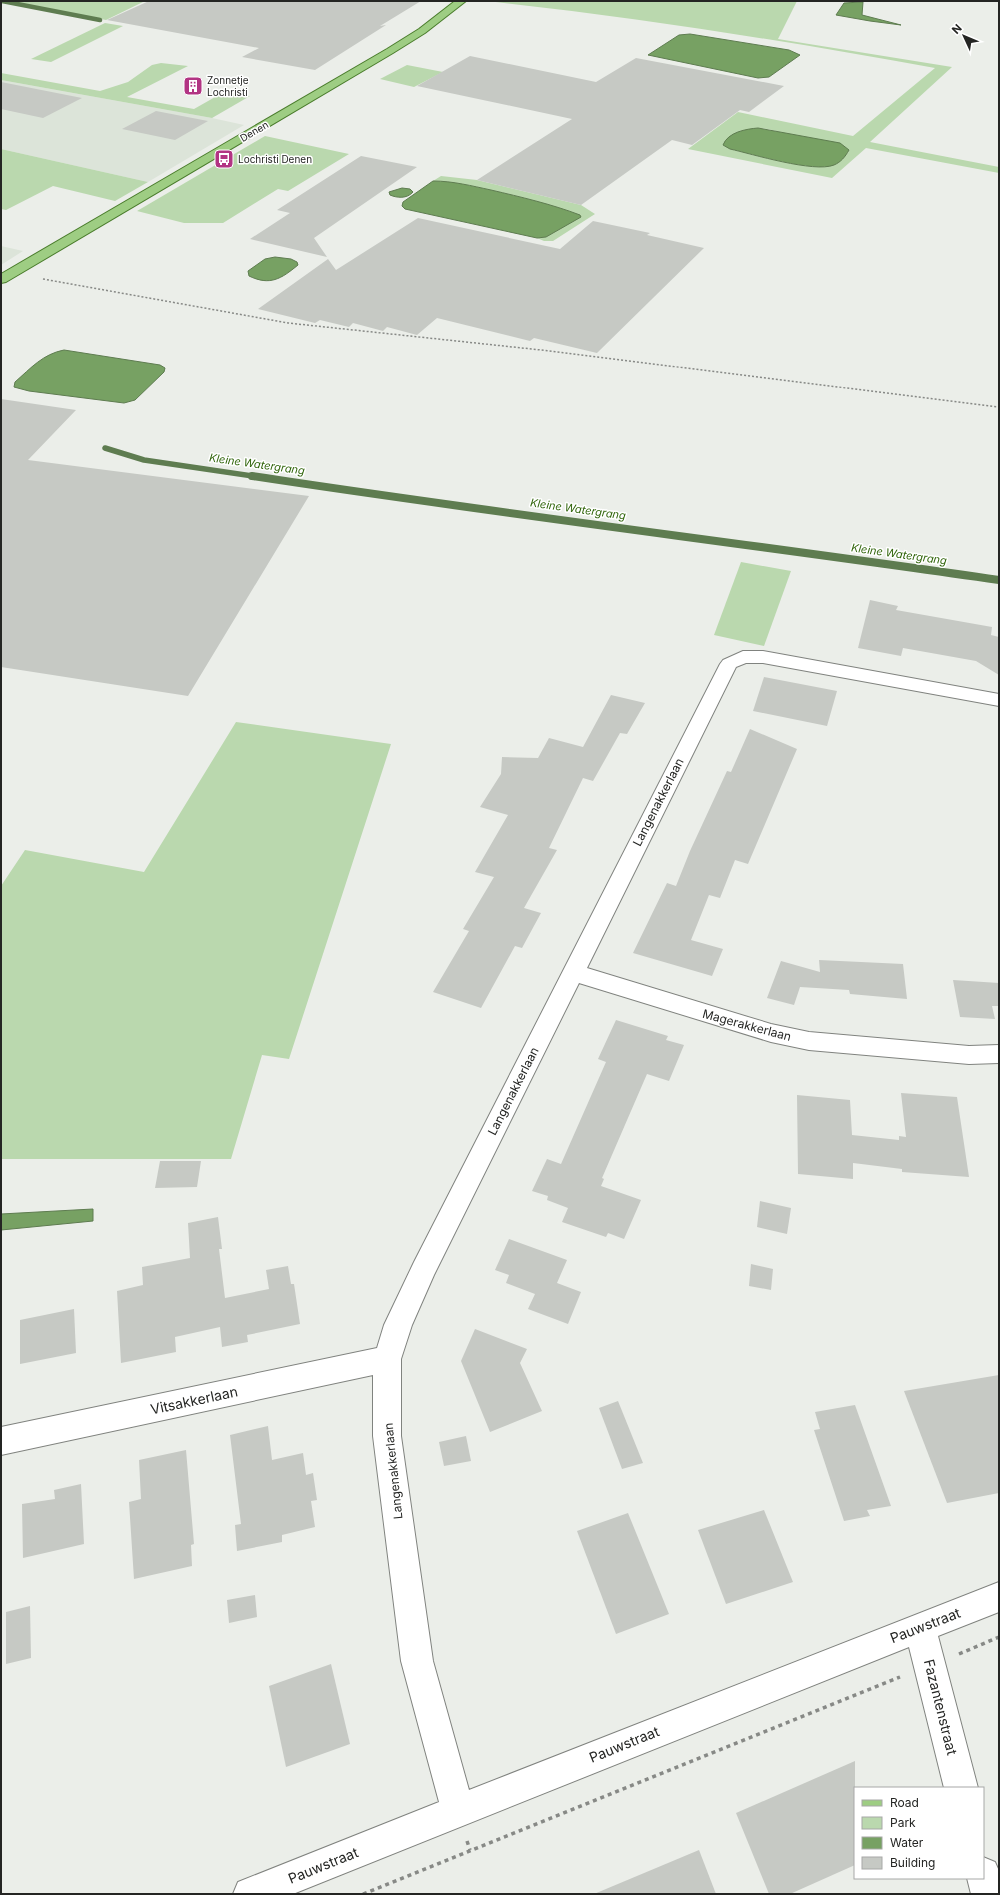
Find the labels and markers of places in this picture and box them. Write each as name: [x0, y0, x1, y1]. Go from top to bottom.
place label: Zonnetje Lochristi: [207, 74, 249, 98]
building icon: Zonnetje Lochristi: [182, 75, 204, 97]
bus stop icon: Lochristi Denen: [213, 148, 235, 170]
place label: Lochristi Denen: [238, 153, 312, 165]

